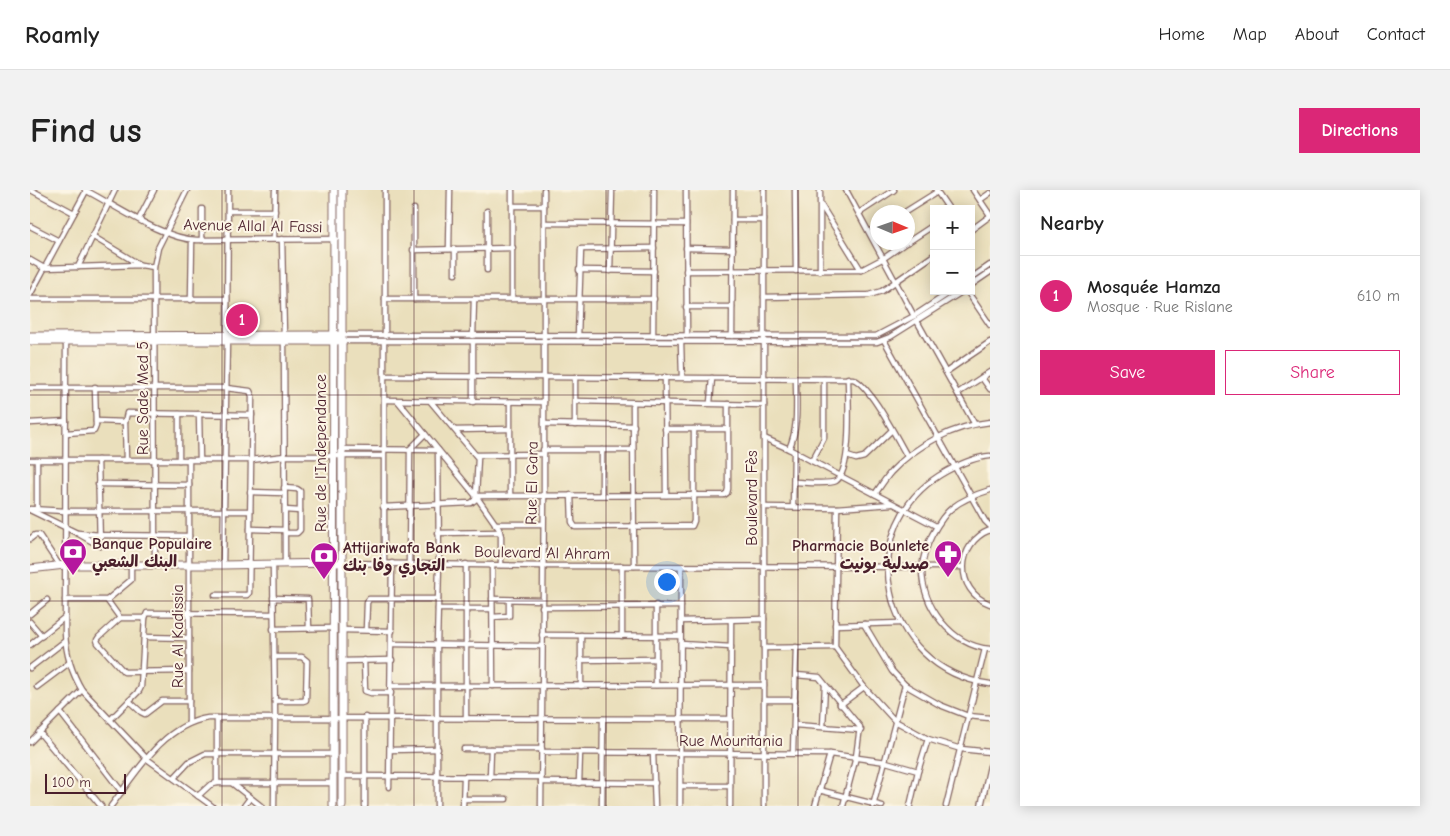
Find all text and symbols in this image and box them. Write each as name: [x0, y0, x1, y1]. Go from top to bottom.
text: Roamly: [25, 21, 99, 49]
text: Home: [1158, 24, 1205, 45]
text: Map: [1233, 24, 1267, 45]
text: About: [1295, 24, 1339, 45]
text: Contact: [1367, 24, 1425, 45]
button: Directions: [1299, 108, 1420, 153]
text: Find us: [30, 110, 142, 151]
north arrow: [870, 205, 915, 250]
map controls: [930, 205, 975, 295]
button: +: [930, 205, 975, 250]
text: Nearby: [1040, 211, 1104, 235]
street label: Avenue Allal Al Fassi: [183, 216, 323, 236]
button: −: [930, 250, 975, 295]
text: Mosquée Hamza: [1087, 276, 1221, 298]
text: 1: [1053, 287, 1059, 305]
text: 610 m: [1357, 287, 1400, 305]
text: Mosque · Rue Rislane: [1087, 298, 1233, 316]
pin: 1: [226, 301, 258, 339]
street label: Rue Sade Med 5: [134, 341, 152, 455]
button: Save: [1040, 350, 1215, 395]
button: Share: [1225, 350, 1400, 395]
street label: Rue de l'Independance: [312, 374, 330, 532]
street label: Rue El Gara: [522, 441, 542, 525]
street label: Boulevard Fès: [743, 450, 761, 546]
place label: Banque Populaire البنك الشعبي: [92, 535, 212, 576]
bank icon: Banque Populaire البنك الشعبي: [58, 537, 88, 576]
place label: Pharmacie Bounlete صيدلية بونيت: [792, 537, 929, 574]
place label: Attijariwafa Bank التجاري وفا بنك: [343, 539, 460, 578]
pharmacy icon: Pharmacie Bounlete صيدلية بونيت: [933, 539, 963, 578]
bank icon: Attijariwafa Bank التجاري وفا بنك: [309, 541, 339, 580]
street label: Boulevard Al Ahram: [474, 543, 610, 563]
your location: [654, 569, 680, 595]
street label: Rue Al Kadissia: [169, 584, 187, 688]
street label: Rue Mouritania: [679, 732, 783, 750]
scale bar: [45, 771, 126, 794]
text: 100 m: [52, 774, 91, 791]

